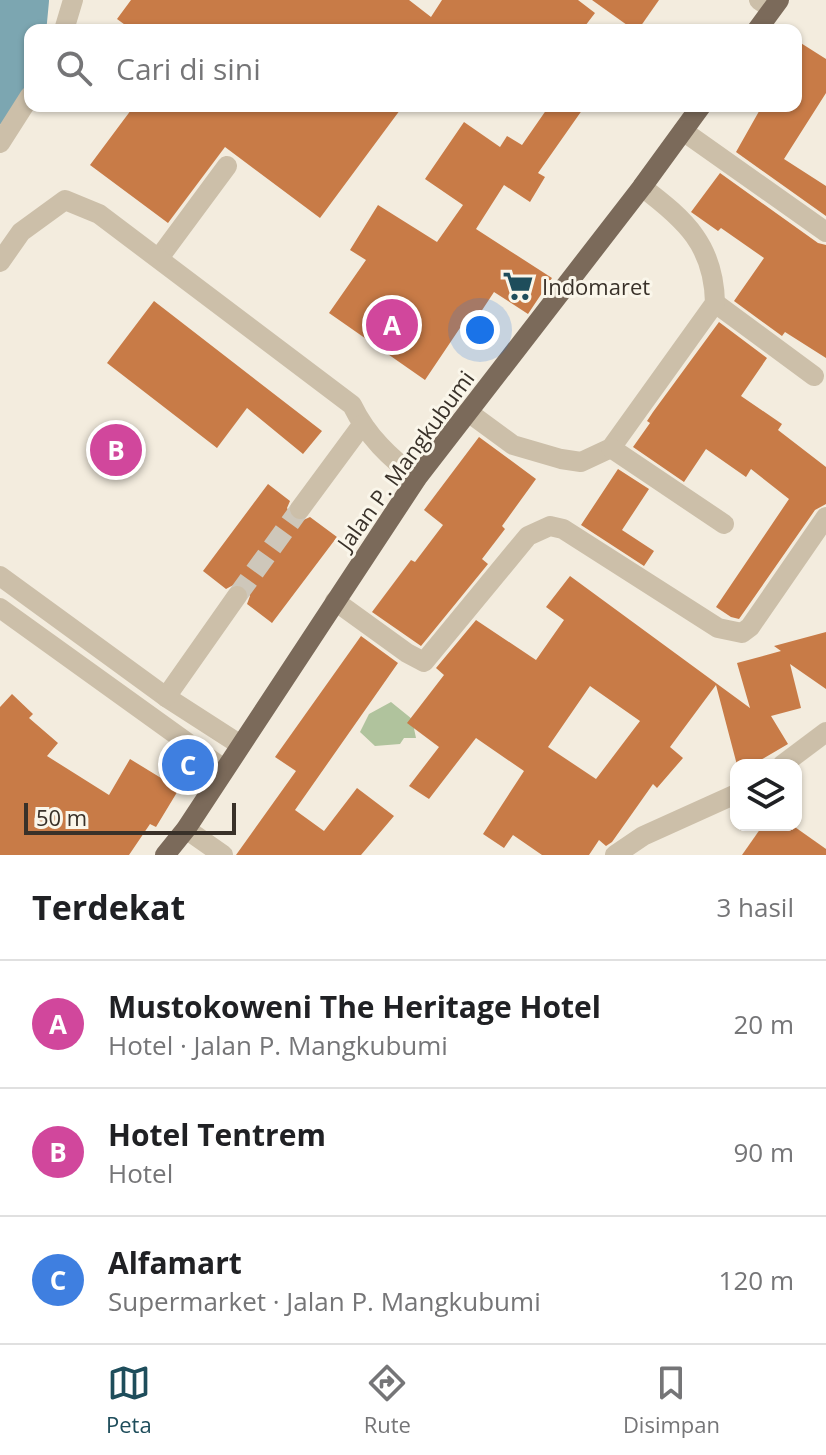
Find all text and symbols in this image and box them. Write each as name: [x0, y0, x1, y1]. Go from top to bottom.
search box: [24, 24, 802, 112]
icon: search: [52, 46, 96, 90]
text: Cari di sini: [116, 48, 261, 89]
supermarket icon: Indomaret: [501, 269, 535, 303]
place label: Indomaret: [542, 271, 650, 301]
pin: A: [366, 295, 418, 355]
your location: [460, 310, 500, 350]
street label: Jalan P. Mangkubumi: [328, 364, 480, 557]
pin: B: [90, 420, 142, 480]
pin: C: [162, 735, 214, 795]
map controls: [730, 759, 802, 831]
button: layers: [730, 759, 802, 831]
scale bar: [24, 799, 236, 835]
text: 50 m: [36, 802, 87, 832]
text: Terdekat: [32, 884, 185, 930]
text: 3 hasil: [716, 889, 794, 925]
text: Mustokoweni The Heritage Hotel: [108, 986, 601, 1027]
text: A: [49, 1006, 67, 1042]
text: 20 m: [733, 1006, 794, 1042]
text: Hotel · Jalan P. Mangkubumi: [108, 1027, 448, 1063]
text: Hotel Tentrem: [108, 1114, 326, 1155]
text: B: [49, 1134, 67, 1170]
text: 90 m: [733, 1134, 794, 1170]
text: Hotel: [108, 1155, 173, 1191]
text: Alfamart: [108, 1242, 242, 1283]
text: C: [50, 1262, 66, 1298]
text: 120 m: [719, 1262, 794, 1298]
text: Supermarket · Jalan P. Mangkubumi: [108, 1283, 541, 1319]
tab: Peta: [106, 1361, 152, 1439]
tab: Rute: [364, 1361, 411, 1439]
tab: Disimpan: [623, 1361, 720, 1439]

